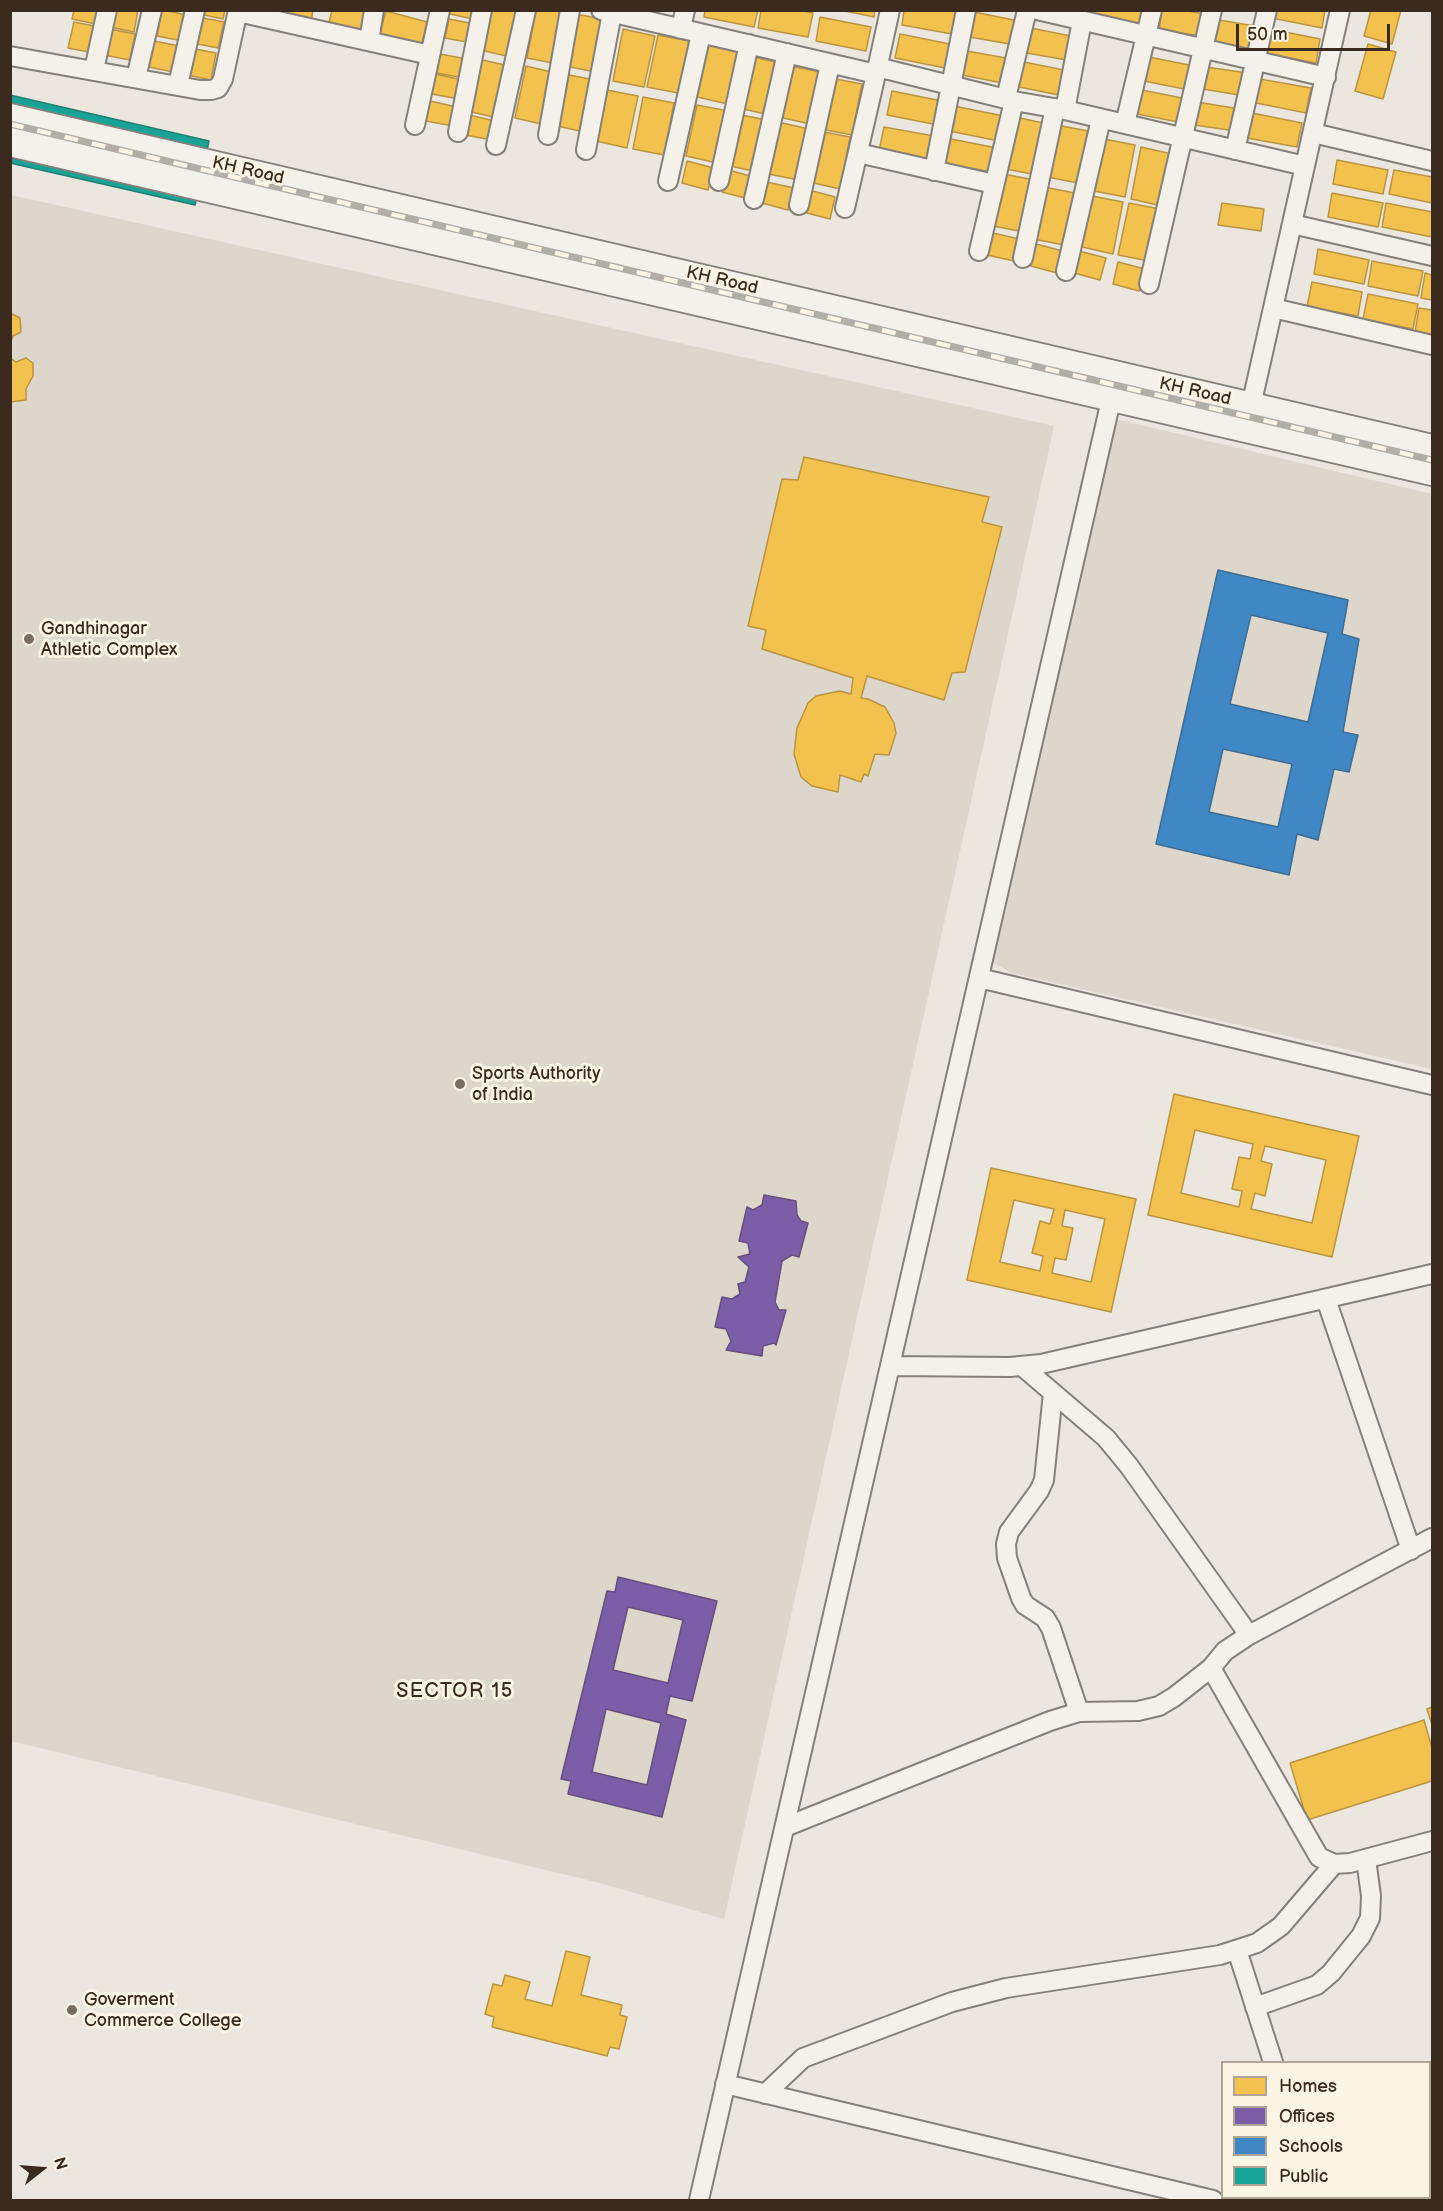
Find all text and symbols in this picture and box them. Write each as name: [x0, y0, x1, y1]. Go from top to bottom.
scale bar: [1239, 12, 1394, 50]
text: 50 m: [1247, 24, 1288, 45]
street label: KH Road: [210, 152, 286, 190]
street label: KH Road: [684, 262, 760, 300]
street label: KH Road: [1157, 373, 1233, 411]
place label: Gandhinagar Athletic Complex: [41, 618, 177, 660]
marker: Gandhinagar Athletic Complex: [22, 632, 36, 646]
place label: Sports Authority of India: [472, 1063, 600, 1106]
marker: Sports Authority of India: [453, 1077, 467, 1091]
district label: SECTOR 15: [396, 1680, 514, 1704]
place label: Goverment Commerce College: [84, 1989, 241, 2032]
marker: Goverment Commerce College: [65, 2003, 79, 2017]
legend: [1221, 2061, 1431, 2199]
text: Homes: [1279, 2076, 1337, 2097]
text: Offices: [1279, 2106, 1335, 2127]
text: Schools: [1279, 2136, 1343, 2157]
north arrow: [12, 2139, 72, 2199]
text: N: [49, 2155, 71, 2172]
text: Public: [1279, 2166, 1328, 2187]

